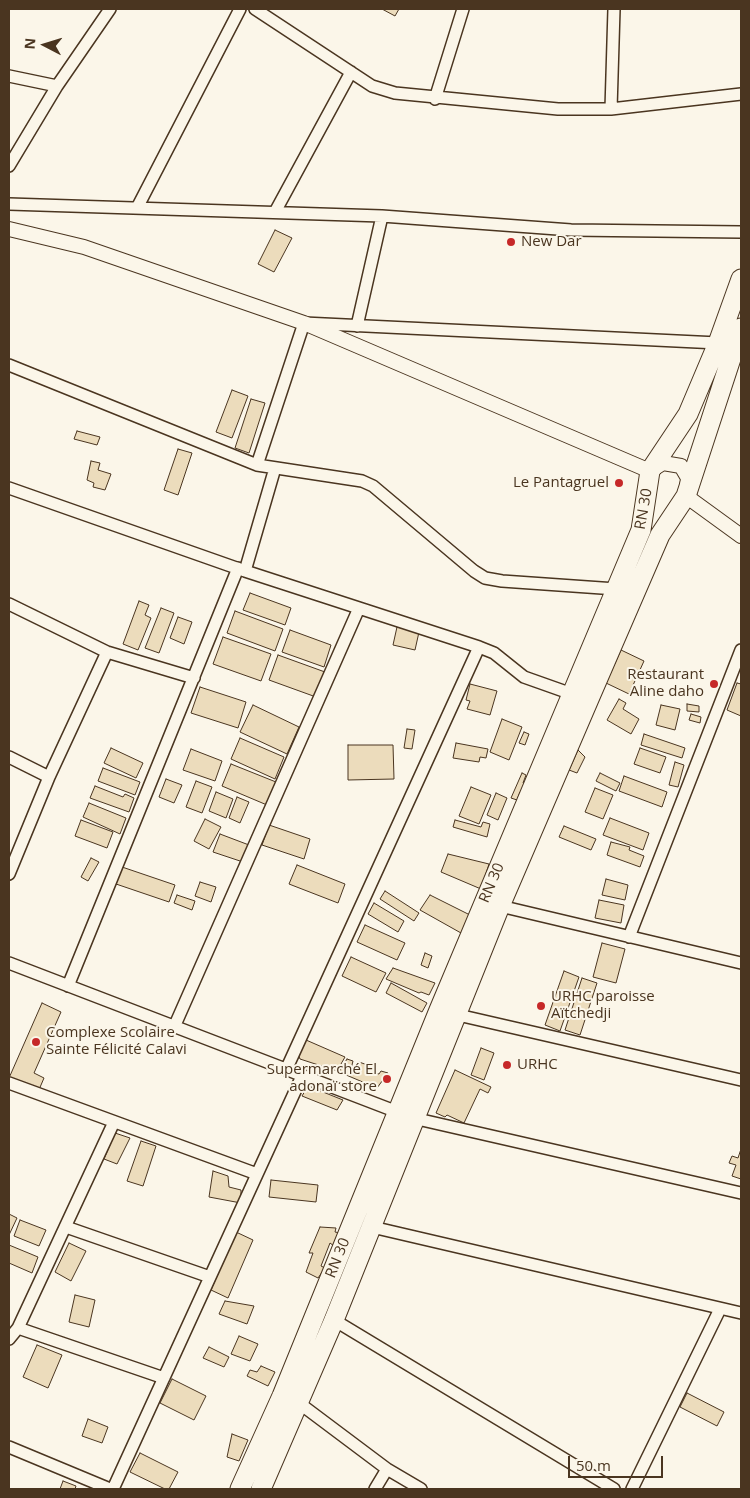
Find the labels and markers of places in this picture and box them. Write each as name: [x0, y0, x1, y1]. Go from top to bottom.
place label: New Dar: [521, 233, 582, 251]
marker: New Dar: [505, 236, 517, 248]
place label: Le Pantagruel: [513, 474, 609, 492]
marker: Le Pantagruel: [613, 477, 625, 489]
place label: Restaurant Aline daho: [627, 666, 704, 701]
marker: Restaurant Aline daho: [708, 678, 720, 690]
place label: URHC paroisse Aïtchedji: [551, 988, 655, 1023]
marker: URHC paroisse Aïtchedji: [535, 1000, 547, 1012]
place label: Complexe Scolaire Sainte Félicité Calavi: [46, 1024, 187, 1059]
marker: Complexe Scolaire Sainte Félicité Calavi: [30, 1036, 42, 1048]
place label: URHC: [517, 1056, 558, 1074]
marker: URHC: [501, 1059, 513, 1071]
place label: Supermarché El adonaï store: [267, 1061, 377, 1096]
marker: Supermarché El adonaï store: [381, 1073, 393, 1085]

